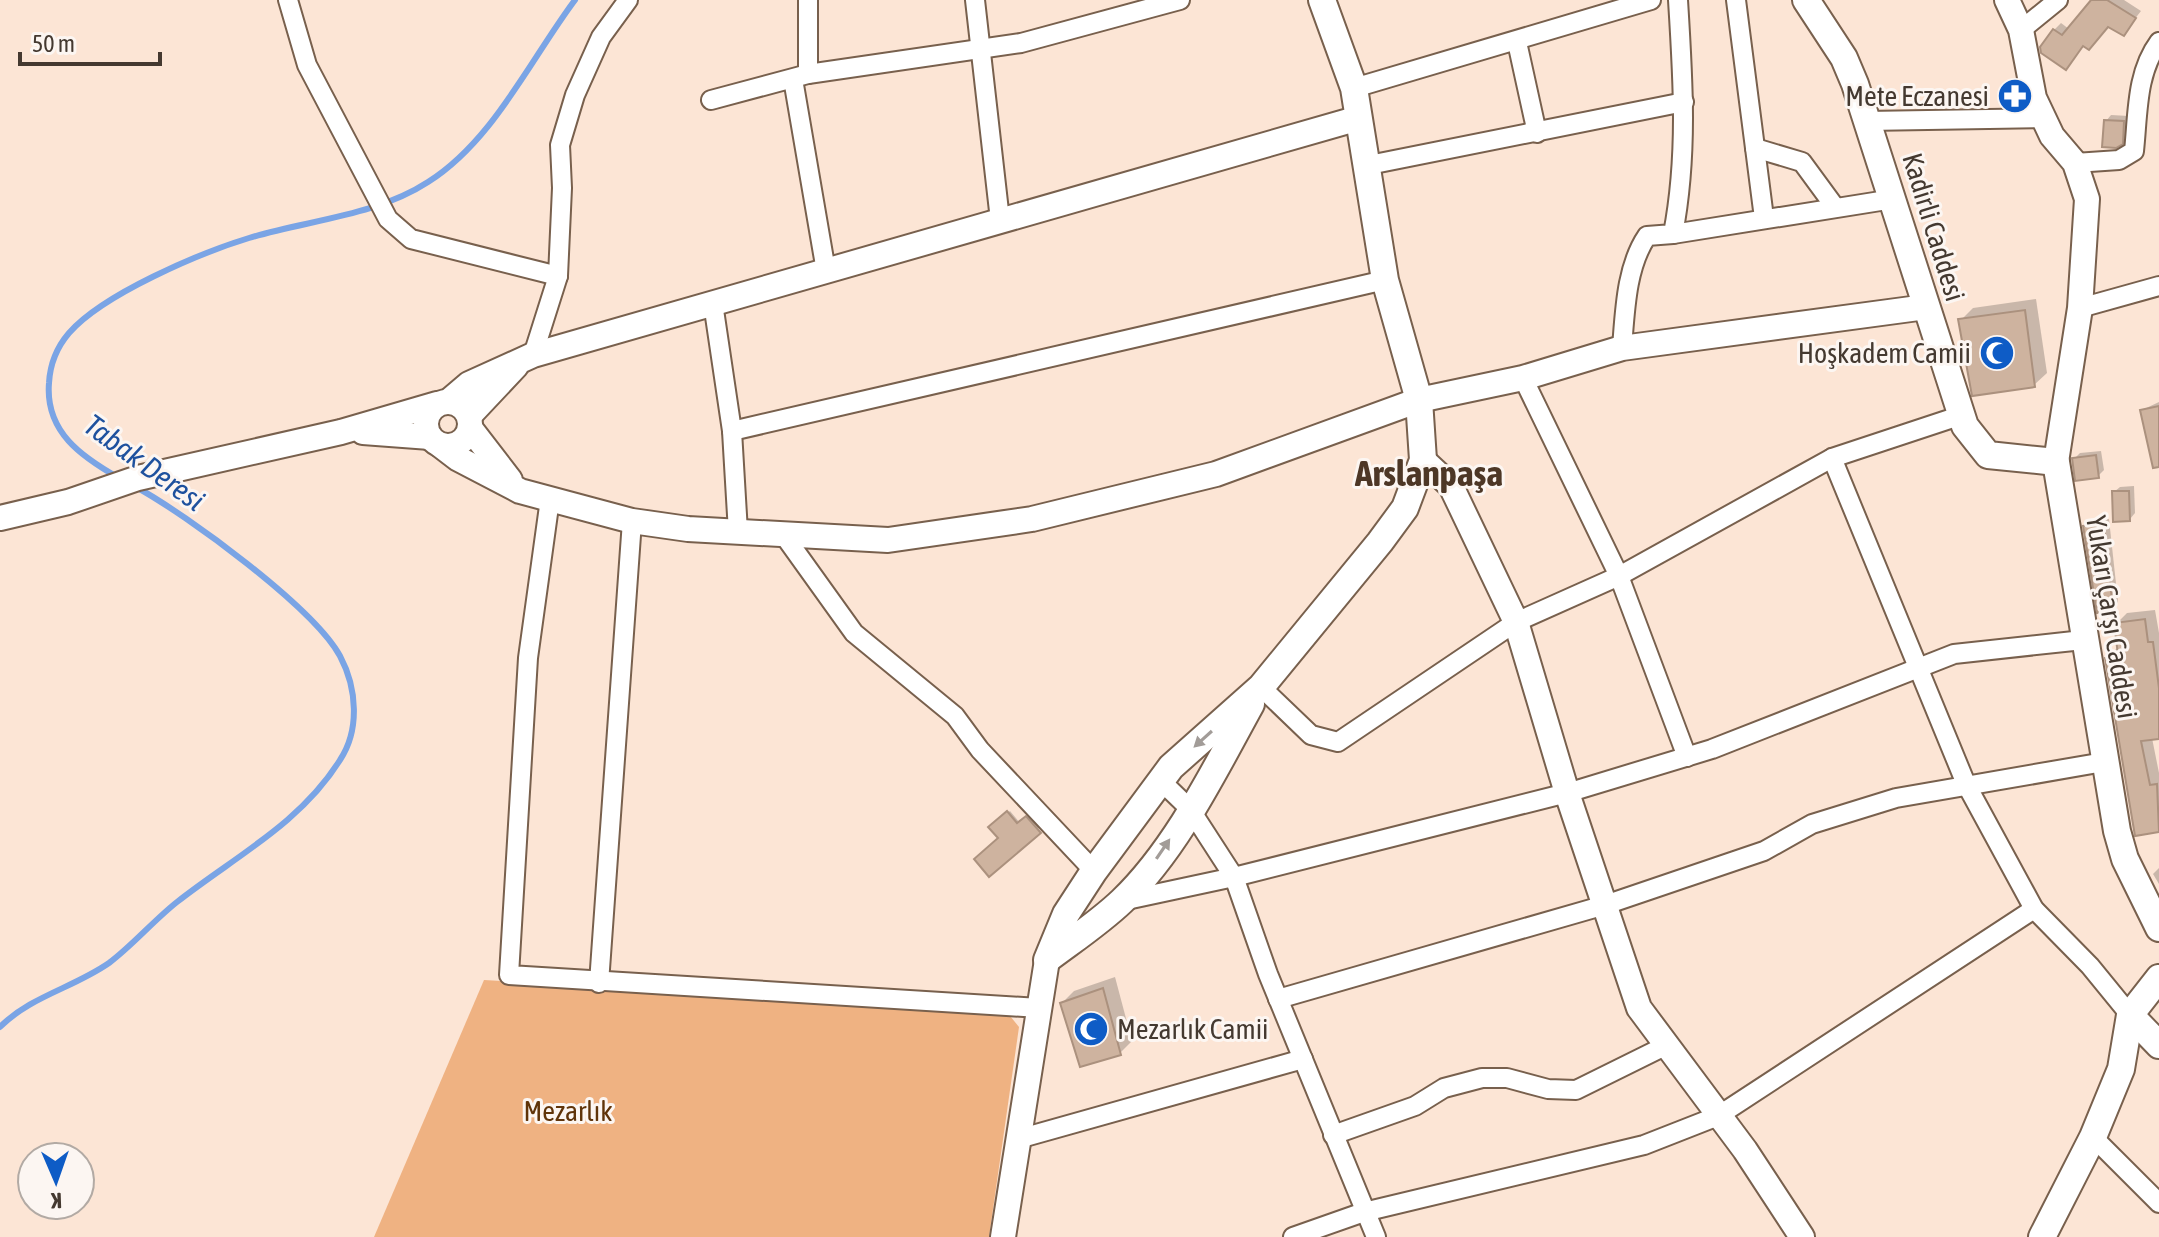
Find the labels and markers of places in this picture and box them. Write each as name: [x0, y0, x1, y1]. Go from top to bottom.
pharmacy icon: Mete Eczanesi: [1996, 77, 2034, 115]
place label: Mete Eczanesi: [1845, 80, 1989, 112]
mosque icon: Hoşkadem Camii: [1978, 334, 2016, 372]
place label: Hoşkadem Camii: [1798, 337, 1971, 369]
mosque icon: Mezarlık Camii: [1072, 1010, 1110, 1048]
place label: Mezarlık Camii: [1117, 1013, 1269, 1045]

